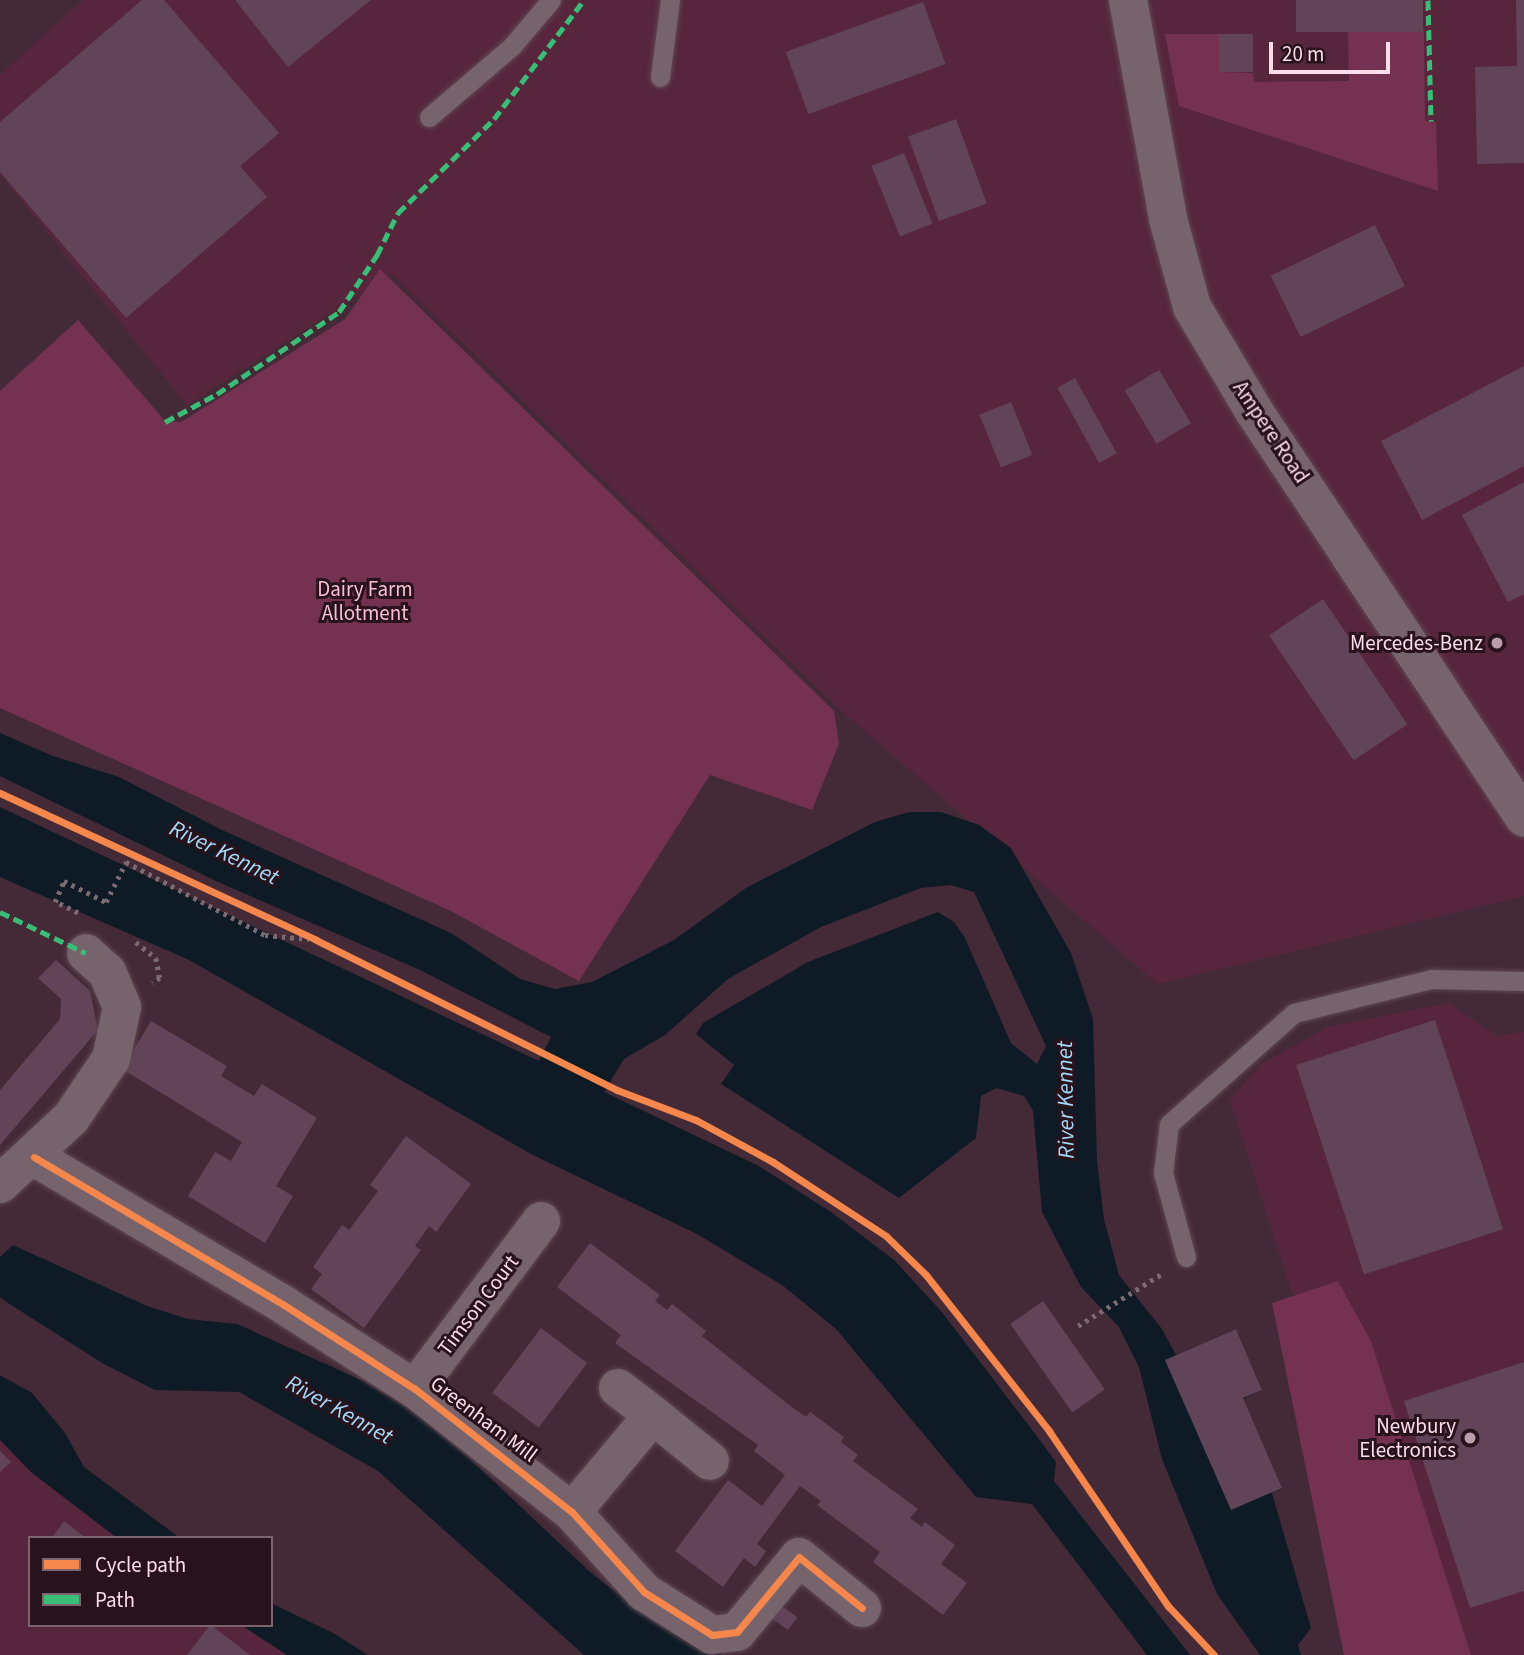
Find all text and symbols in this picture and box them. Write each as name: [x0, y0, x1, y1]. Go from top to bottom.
scale bar: [1272, 28, 1393, 72]
text: 20 m: [1282, 39, 1324, 69]
street label: Ampere Road: [1228, 376, 1314, 488]
park label: Dairy Farm Allotment: [317, 576, 413, 626]
place label: Mercedes-Benz: [1350, 630, 1483, 656]
marker: Mercedes-Benz: [1489, 635, 1505, 651]
water label: River Kennet: [165, 815, 283, 891]
water label: River Kennet: [1051, 1041, 1081, 1159]
street label: Timson Court: [432, 1250, 524, 1360]
water label: River Kennet: [281, 1369, 397, 1451]
street label: Greenham Mill: [426, 1371, 542, 1467]
place label: Newbury Electronics: [1359, 1413, 1456, 1463]
marker: Newbury Electronics: [1462, 1430, 1478, 1446]
legend: [28, 1536, 273, 1627]
text: Cycle path: [95, 1550, 186, 1580]
text: Path: [95, 1585, 135, 1615]

